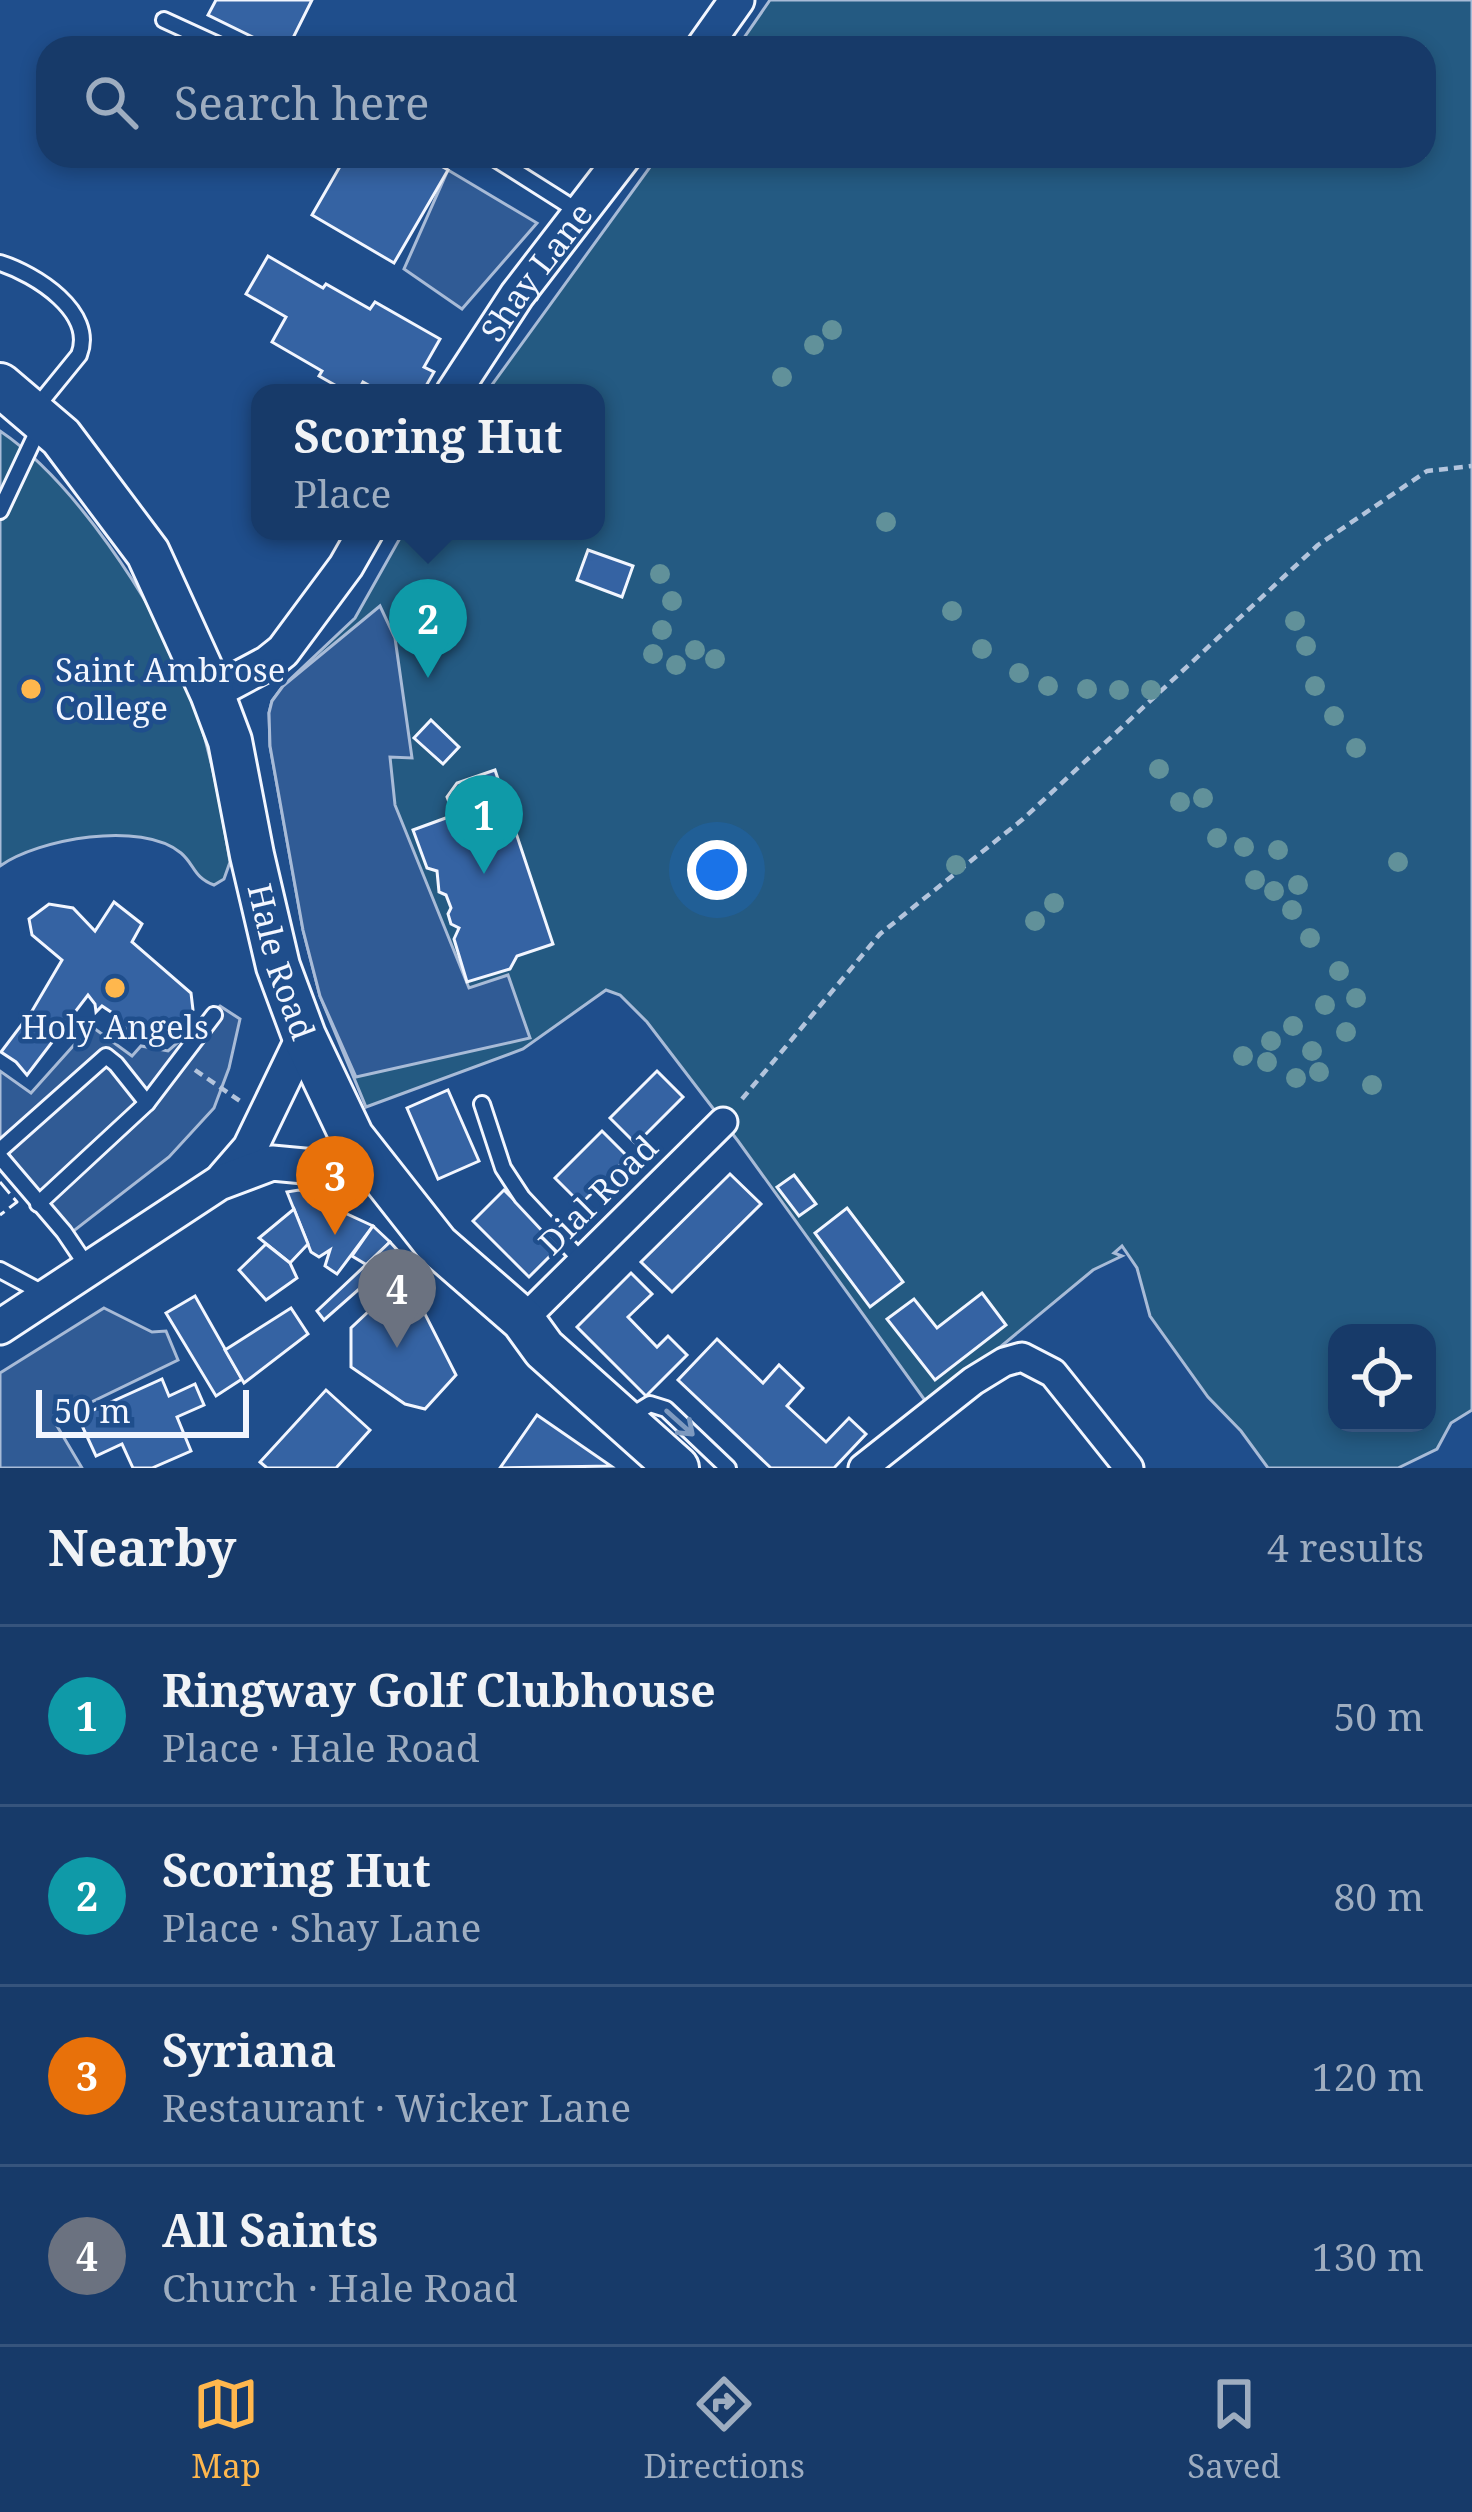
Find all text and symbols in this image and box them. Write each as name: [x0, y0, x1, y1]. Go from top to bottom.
search box: [36, 36, 1436, 168]
icon: search: [78, 69, 144, 135]
text: Search here: [174, 72, 429, 133]
street label: Shay Lane: [470, 193, 602, 350]
popup: [251, 384, 605, 540]
text: Scoring Hut: [294, 405, 562, 466]
text: Place: [294, 466, 391, 519]
pin: 2: [389, 579, 467, 678]
place label: Saint Ambrose College: [55, 647, 285, 730]
marker: Saint Ambrose College: [18, 676, 44, 702]
pin: 1: [445, 775, 523, 874]
your location: [687, 840, 747, 900]
street label: Hale Road: [237, 879, 326, 1046]
marker: Holy Angels: [102, 975, 128, 1001]
place label: Holy Angels: [21, 1004, 209, 1049]
street label: Dial Road: [528, 1125, 667, 1264]
pin: 3: [296, 1136, 374, 1235]
pin: 4: [358, 1249, 436, 1348]
map controls: [1328, 1324, 1436, 1432]
button: locate: [1328, 1324, 1436, 1432]
scale bar: [36, 1384, 249, 1437]
text: 50 m: [54, 1388, 131, 1433]
one-way arrow: [665, 1409, 695, 1436]
text: Nearby: [48, 1511, 236, 1581]
text: 4 results: [1267, 1520, 1424, 1573]
text: Ringway Golf Clubhouse: [162, 1659, 716, 1720]
text: 1: [76, 1689, 98, 1742]
text: 50 m: [1333, 1689, 1424, 1742]
text: Place · Hale Road: [162, 1720, 480, 1773]
text: Scoring Hut: [162, 1839, 431, 1900]
text: 2: [76, 1869, 98, 1922]
text: 80 m: [1333, 1869, 1424, 1922]
text: Place · Shay Lane: [162, 1900, 481, 1953]
text: Syriana: [162, 2019, 337, 2080]
text: 3: [76, 2049, 98, 2102]
text: 120 m: [1312, 2049, 1424, 2102]
text: Restaurant · Wicker Lane: [162, 2080, 631, 2133]
text: All Saints: [162, 2199, 378, 2260]
text: 4: [76, 2229, 98, 2282]
text: 130 m: [1312, 2229, 1424, 2282]
text: Church · Hale Road: [162, 2260, 518, 2313]
tab: Map: [191, 2371, 261, 2488]
tab: Directions: [643, 2371, 805, 2488]
tab: Saved: [1187, 2371, 1281, 2488]

